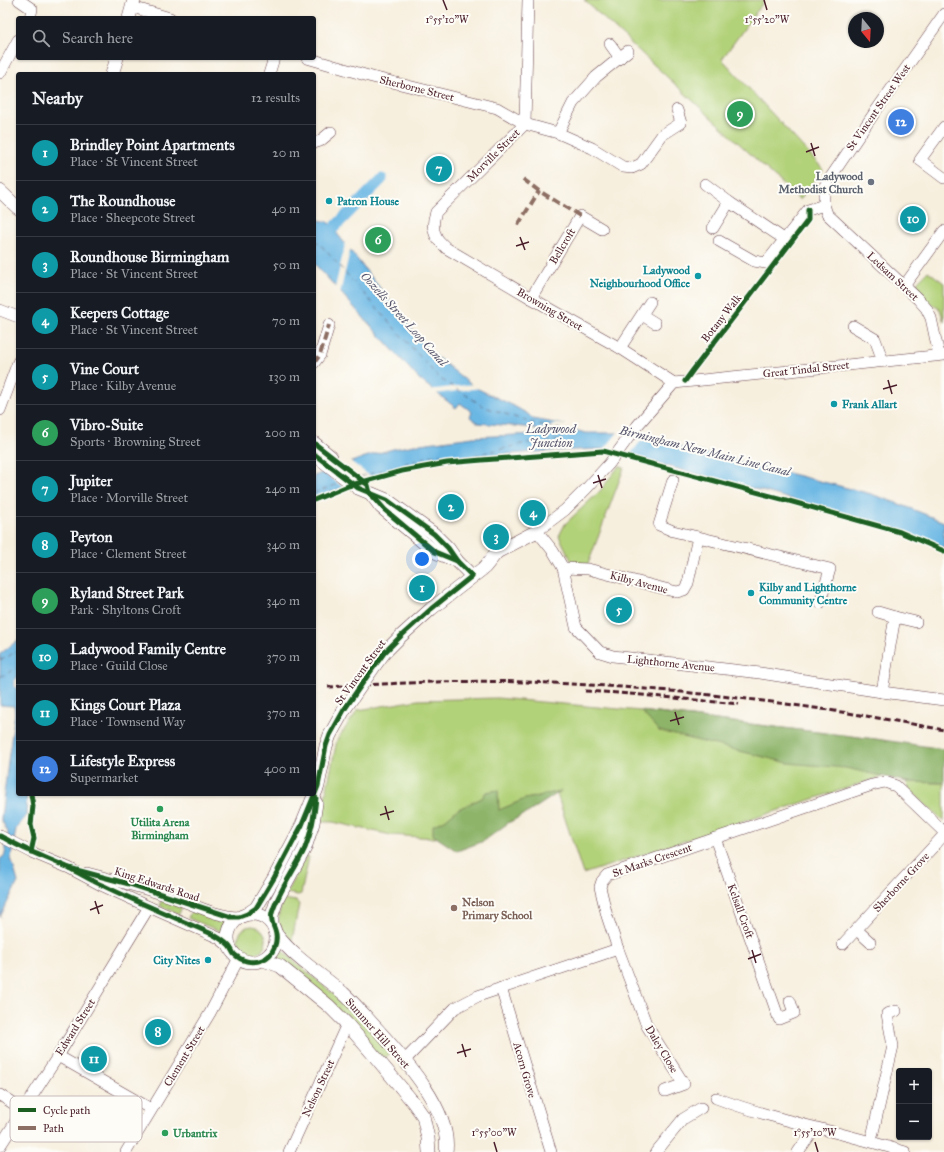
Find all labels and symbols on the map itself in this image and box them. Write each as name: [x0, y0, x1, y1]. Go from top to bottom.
north arrow: [848, 12, 884, 48]
text: 1°55'10"W: [425, 14, 469, 26]
text: 1°55'20"W: [745, 14, 790, 26]
street label: St Vincent Street West: [844, 61, 913, 153]
street label: Sherborne Street: [378, 73, 456, 104]
pin: 9: [727, 99, 753, 129]
pin: 12: [888, 107, 914, 137]
street label: Morville Street: [464, 126, 523, 185]
pin: 7: [426, 154, 452, 184]
place label: Ladywood Methodist Church: [779, 170, 864, 196]
marker: Ladywood Methodist Church: [866, 177, 876, 187]
place label: Patron House: [337, 195, 400, 208]
marker: Patron House: [324, 196, 334, 206]
pin: 10: [900, 204, 926, 234]
pin: 6: [365, 225, 391, 255]
street label: Bellcroft: [547, 226, 578, 267]
street label: Ledsam Street: [864, 249, 921, 304]
place label: Ladywood Neighbourhood Office: [590, 264, 690, 290]
water label: Oozells Street Loop Canal: [357, 269, 451, 371]
marker: Ladywood Neighbourhood Office: [693, 271, 703, 281]
street label: Browning Street: [515, 285, 585, 334]
street label: Botany Walk: [699, 291, 745, 345]
street label: Great Tindal Street: [762, 358, 850, 381]
place label: Frank Allart: [842, 398, 897, 411]
marker: Frank Allart: [829, 399, 839, 409]
water label: Ladywood Junction: [525, 422, 577, 450]
water label: Birmingham New Main Line Canal: [617, 423, 793, 479]
pin: 2: [438, 492, 464, 522]
pin: 4: [520, 498, 546, 528]
pin: 3: [483, 522, 509, 552]
your location: [412, 549, 432, 569]
street label: Kilby Avenue: [608, 568, 670, 597]
pin: 1: [409, 573, 435, 603]
place label: Kilby and Lighthorne Community Centre: [759, 581, 857, 608]
marker: Kilby and Lighthorne Community Centre: [746, 588, 756, 598]
pin: 5: [606, 595, 632, 625]
street label: St Vincent Street: [332, 637, 389, 708]
street label: Lighthorne Avenue: [627, 652, 716, 675]
marker: Utilita Arena Birmingham: [155, 804, 165, 814]
place label: Utilita Arena Birmingham: [131, 816, 190, 842]
street label: St Marks Crescent: [611, 841, 694, 880]
street label: Sherborne Grove: [871, 850, 932, 915]
street label: King Edwards Road: [113, 865, 202, 905]
street label: Kelsall Croft: [725, 882, 756, 940]
place label: Nelson Primary School: [462, 896, 533, 923]
marker: Nelson Primary School: [449, 903, 459, 913]
place label: City Nites: [153, 954, 200, 968]
marker: City Nites: [203, 955, 213, 965]
street label: Edward Street: [53, 996, 98, 1058]
street label: Summer Hill Street: [343, 996, 413, 1071]
pin: 8: [145, 1017, 171, 1047]
street label: Daley Close: [642, 1023, 681, 1076]
street label: Clement Street: [161, 1024, 208, 1089]
street label: Acorn Grove: [510, 1040, 539, 1100]
pin: 11: [81, 1044, 107, 1074]
street label: Nelson Street: [299, 1057, 337, 1119]
legend: [10, 1096, 142, 1142]
text: Cycle path: [43, 1104, 90, 1117]
text: Path: [43, 1122, 64, 1135]
place label: Urbantrix: [173, 1127, 217, 1140]
text: 1°55'00"W: [471, 1127, 517, 1139]
text: 1°55'10"W: [793, 1127, 837, 1139]
marker: Urbantrix: [160, 1128, 170, 1138]

